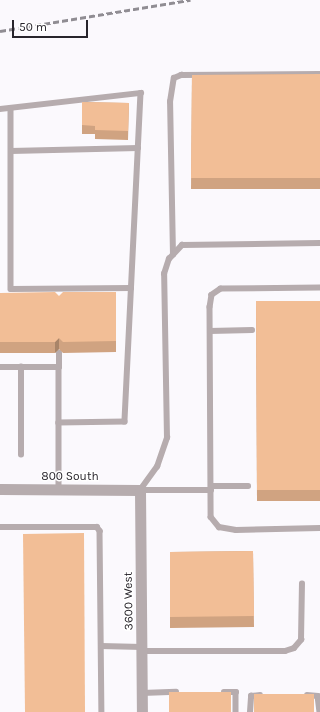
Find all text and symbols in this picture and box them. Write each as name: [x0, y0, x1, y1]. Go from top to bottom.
scale bar: [14, 12, 90, 38]
text: 50 m: [19, 20, 47, 34]
street label: 800 South: [41, 470, 99, 484]
street label: 3600 West: [121, 572, 137, 630]

